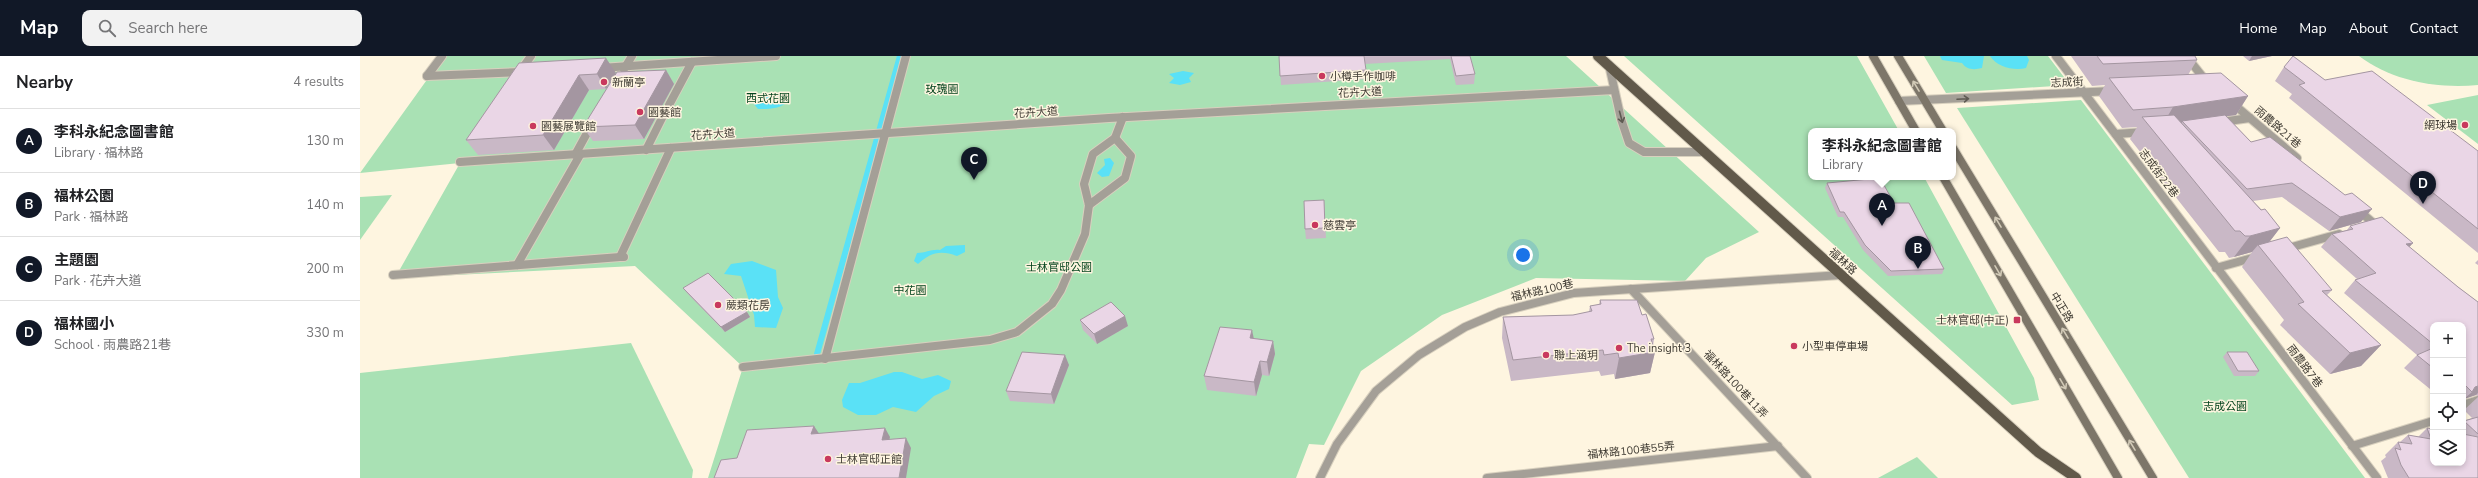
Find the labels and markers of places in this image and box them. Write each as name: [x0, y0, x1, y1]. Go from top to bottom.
place label: 小樽手作咖啡: [1330, 69, 1396, 84]
marker: 小樽手作咖啡: [1317, 71, 1327, 81]
place label: 新蘭亭: [612, 75, 645, 90]
marker: 新蘭亭: [599, 77, 609, 87]
place label: 園藝館: [648, 105, 681, 120]
marker: 園藝館: [635, 107, 645, 117]
place label: 網球場: [2424, 118, 2457, 133]
place label: 園藝展覽館: [541, 119, 596, 134]
marker: 網球場: [2460, 120, 2470, 130]
marker: 園藝展覽館: [528, 121, 538, 131]
pin: C: [961, 147, 987, 180]
pin: D: [2410, 171, 2436, 204]
pin: A: [1869, 193, 1895, 226]
place label: 慈雲亭: [1323, 218, 1356, 233]
marker: 慈雲亭: [1310, 220, 1320, 230]
pin: B: [1905, 236, 1931, 269]
place label: 蕨類花房: [726, 298, 770, 313]
marker: 蕨類花房: [713, 300, 723, 310]
place label: 士林官邸(中正): [1936, 313, 2009, 328]
marker: 士林官邸(中正): [2012, 315, 2022, 325]
place label: 小型車停車場: [1802, 339, 1868, 354]
place label: The insight 3: [1627, 341, 1691, 356]
marker: 小型車停車場: [1789, 341, 1799, 351]
marker: The insight 3: [1614, 343, 1624, 353]
place label: 聯上涵玥: [1554, 348, 1598, 363]
marker: 聯上涵玥: [1541, 350, 1551, 360]
place label: 士林官邸正館: [836, 452, 902, 467]
marker: 士林官邸正館: [823, 454, 833, 464]

